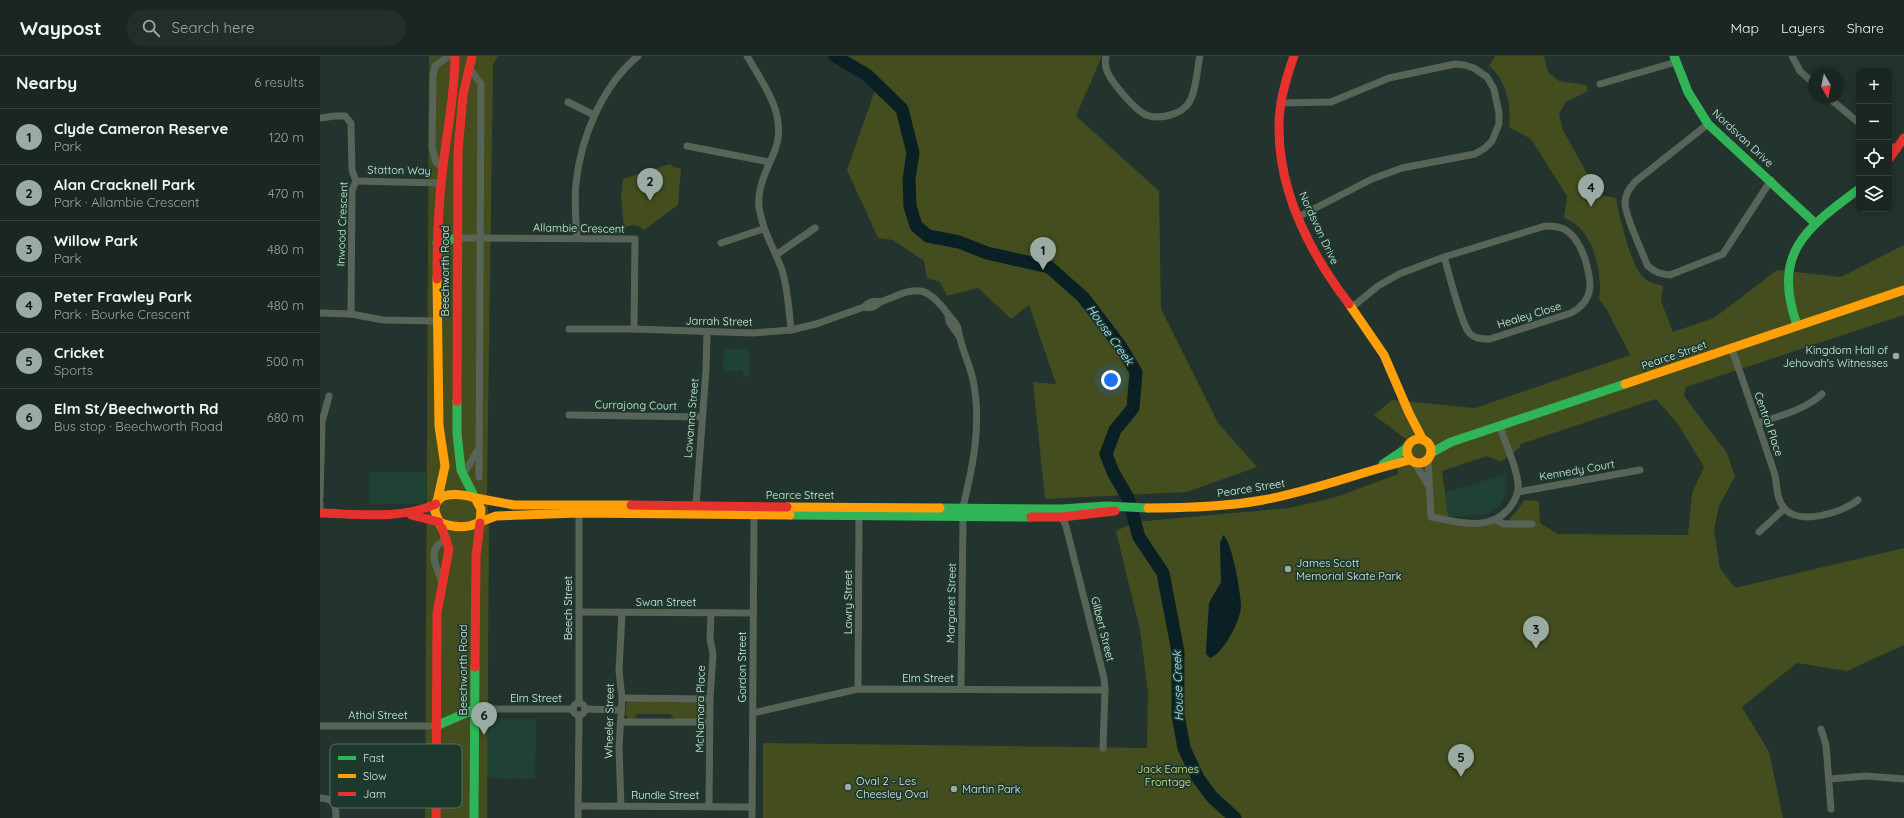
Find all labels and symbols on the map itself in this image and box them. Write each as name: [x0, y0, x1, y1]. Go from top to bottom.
north arrow: [1808, 68, 1844, 104]
street label: Nordsvan Drive: [1709, 106, 1777, 170]
street label: Statton Way: [367, 162, 431, 178]
pin: 2: [637, 168, 663, 201]
pin: 4: [1578, 174, 1604, 207]
street label: Inwood Crescent: [334, 181, 350, 267]
street label: Nordsvan Drive: [1296, 189, 1342, 267]
street label: Allambie Crescent: [533, 220, 625, 236]
street label: Beechworth Road: [438, 226, 452, 316]
pin: 1: [1030, 237, 1056, 270]
street label: Healey Close: [1495, 299, 1563, 331]
water label: House Creek: [1084, 302, 1138, 369]
street label: Jarrah Street: [685, 313, 753, 329]
street label: Pearce Street: [1639, 337, 1709, 373]
place label: Kingdom Hall of Jehovah's Witnesses: [1783, 343, 1888, 370]
marker: Kingdom Hall of Jehovah's Witnesses: [1891, 351, 1901, 361]
your location: [1101, 370, 1121, 390]
street label: Lowanna Street: [681, 377, 701, 458]
street label: Central Place: [1751, 390, 1787, 458]
street label: Currajong Court: [595, 397, 678, 413]
street label: Kennedy Court: [1538, 456, 1616, 484]
street label: Pearce Street: [1216, 476, 1286, 500]
street label: Pearce Street: [766, 488, 834, 502]
place label: James Scott Memorial Skate Park: [1296, 556, 1402, 583]
street label: Margaret Street: [943, 562, 959, 643]
marker: James Scott Memorial Skate Park: [1283, 564, 1293, 574]
street label: Lawry Street: [841, 570, 855, 634]
street label: Beech Street: [561, 575, 575, 640]
street label: Swan Street: [636, 595, 697, 609]
street label: Gilbert Street: [1088, 595, 1118, 663]
pin: 3: [1523, 616, 1549, 649]
street label: Beechworth Road: [456, 625, 470, 715]
street label: Gordon Street: [735, 631, 749, 703]
water label: House Creek: [1169, 649, 1186, 722]
street label: McNamara Place: [692, 665, 708, 753]
street label: Elm Street: [902, 671, 954, 685]
street label: Wheeler Street: [601, 683, 617, 759]
street label: Elm Street: [510, 691, 562, 705]
pin: 6: [471, 702, 497, 735]
street label: Athol Street: [348, 708, 408, 722]
legend: [330, 744, 462, 808]
pin: 5: [1448, 744, 1474, 777]
text: Fast: [363, 751, 385, 765]
park label: Jack Eames Frontage: [1137, 762, 1199, 789]
text: Slow: [363, 769, 387, 783]
place label: Oval 2 - Les Cheesley Oval: [856, 774, 928, 801]
marker: Oval 2 - Les Cheesley Oval: [843, 782, 853, 792]
place label: Martin Park: [962, 782, 1021, 796]
marker: Martin Park: [949, 784, 959, 794]
text: Jam: [363, 787, 386, 801]
street label: Rundle Street: [631, 788, 699, 802]

